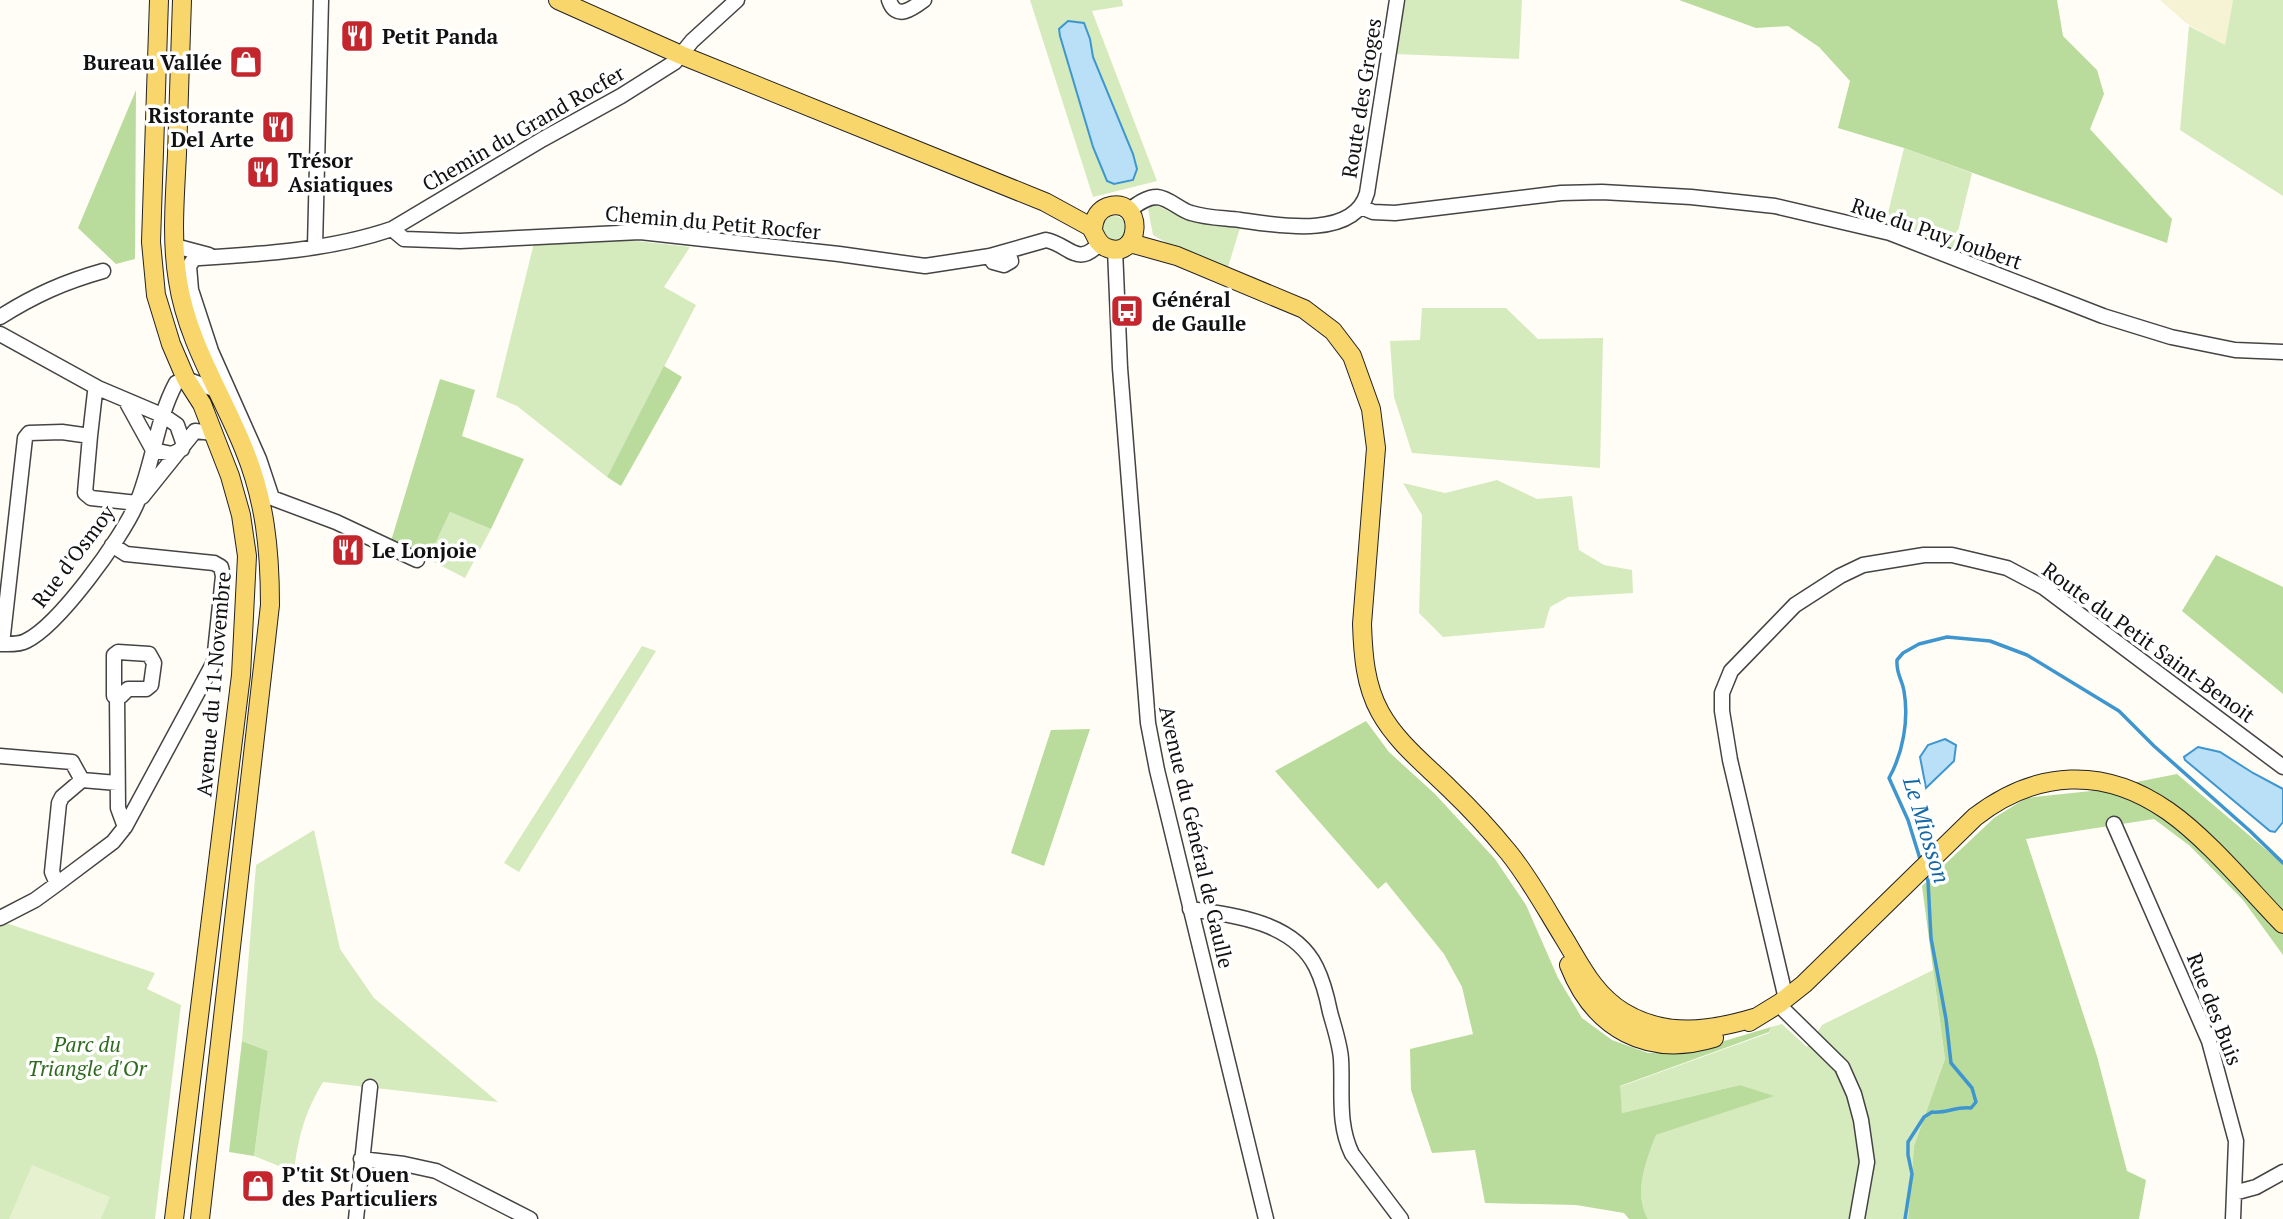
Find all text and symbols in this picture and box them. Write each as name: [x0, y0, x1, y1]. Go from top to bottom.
street label: Route des Groges: [1335, 16, 1387, 180]
restaurant icon: Petit Panda: [338, 17, 376, 55]
place label: Petit Panda: [382, 22, 499, 50]
shop icon: Bureau Vallée: [227, 43, 265, 81]
place label: Bureau Vallée: [83, 48, 222, 76]
street label: Chemin du Grand Rocfer: [417, 59, 629, 197]
place label: Ristorante Del Arte: [148, 101, 254, 153]
restaurant icon: Ristorante Del Arte: [259, 108, 297, 146]
place label: Trésor Asiatiques: [288, 146, 393, 198]
restaurant icon: Trésor Asiatiques: [244, 153, 282, 191]
street label: Rue du Puy Joubert: [1848, 191, 2026, 275]
street label: Chemin du Petit Rocfer: [604, 199, 822, 245]
place label: Général de Gaulle: [1152, 285, 1246, 337]
bus stop icon: Général de Gaulle: [1108, 292, 1146, 330]
street label: Rue d'Osmoy: [25, 499, 121, 613]
restaurant icon: Le Lonjoie: [329, 531, 367, 569]
place label: Le Lonjoie: [372, 536, 477, 564]
street label: Route du Petit Saint-Benoit: [2037, 555, 2261, 729]
street label: Avenue du 11 Novembre: [189, 570, 237, 798]
street label: Avenue du Général de Gaulle: [1153, 703, 1241, 971]
water label: Le Miosson: [1896, 772, 1958, 887]
street label: Rue des Buis: [2181, 949, 2249, 1069]
park label: Parc du Triangle d'Or: [27, 1030, 147, 1082]
place label: P'tit St Ouen des Particuliers: [282, 1160, 437, 1212]
shop icon: P'tit St Ouen des Particuliers: [239, 1167, 277, 1205]

